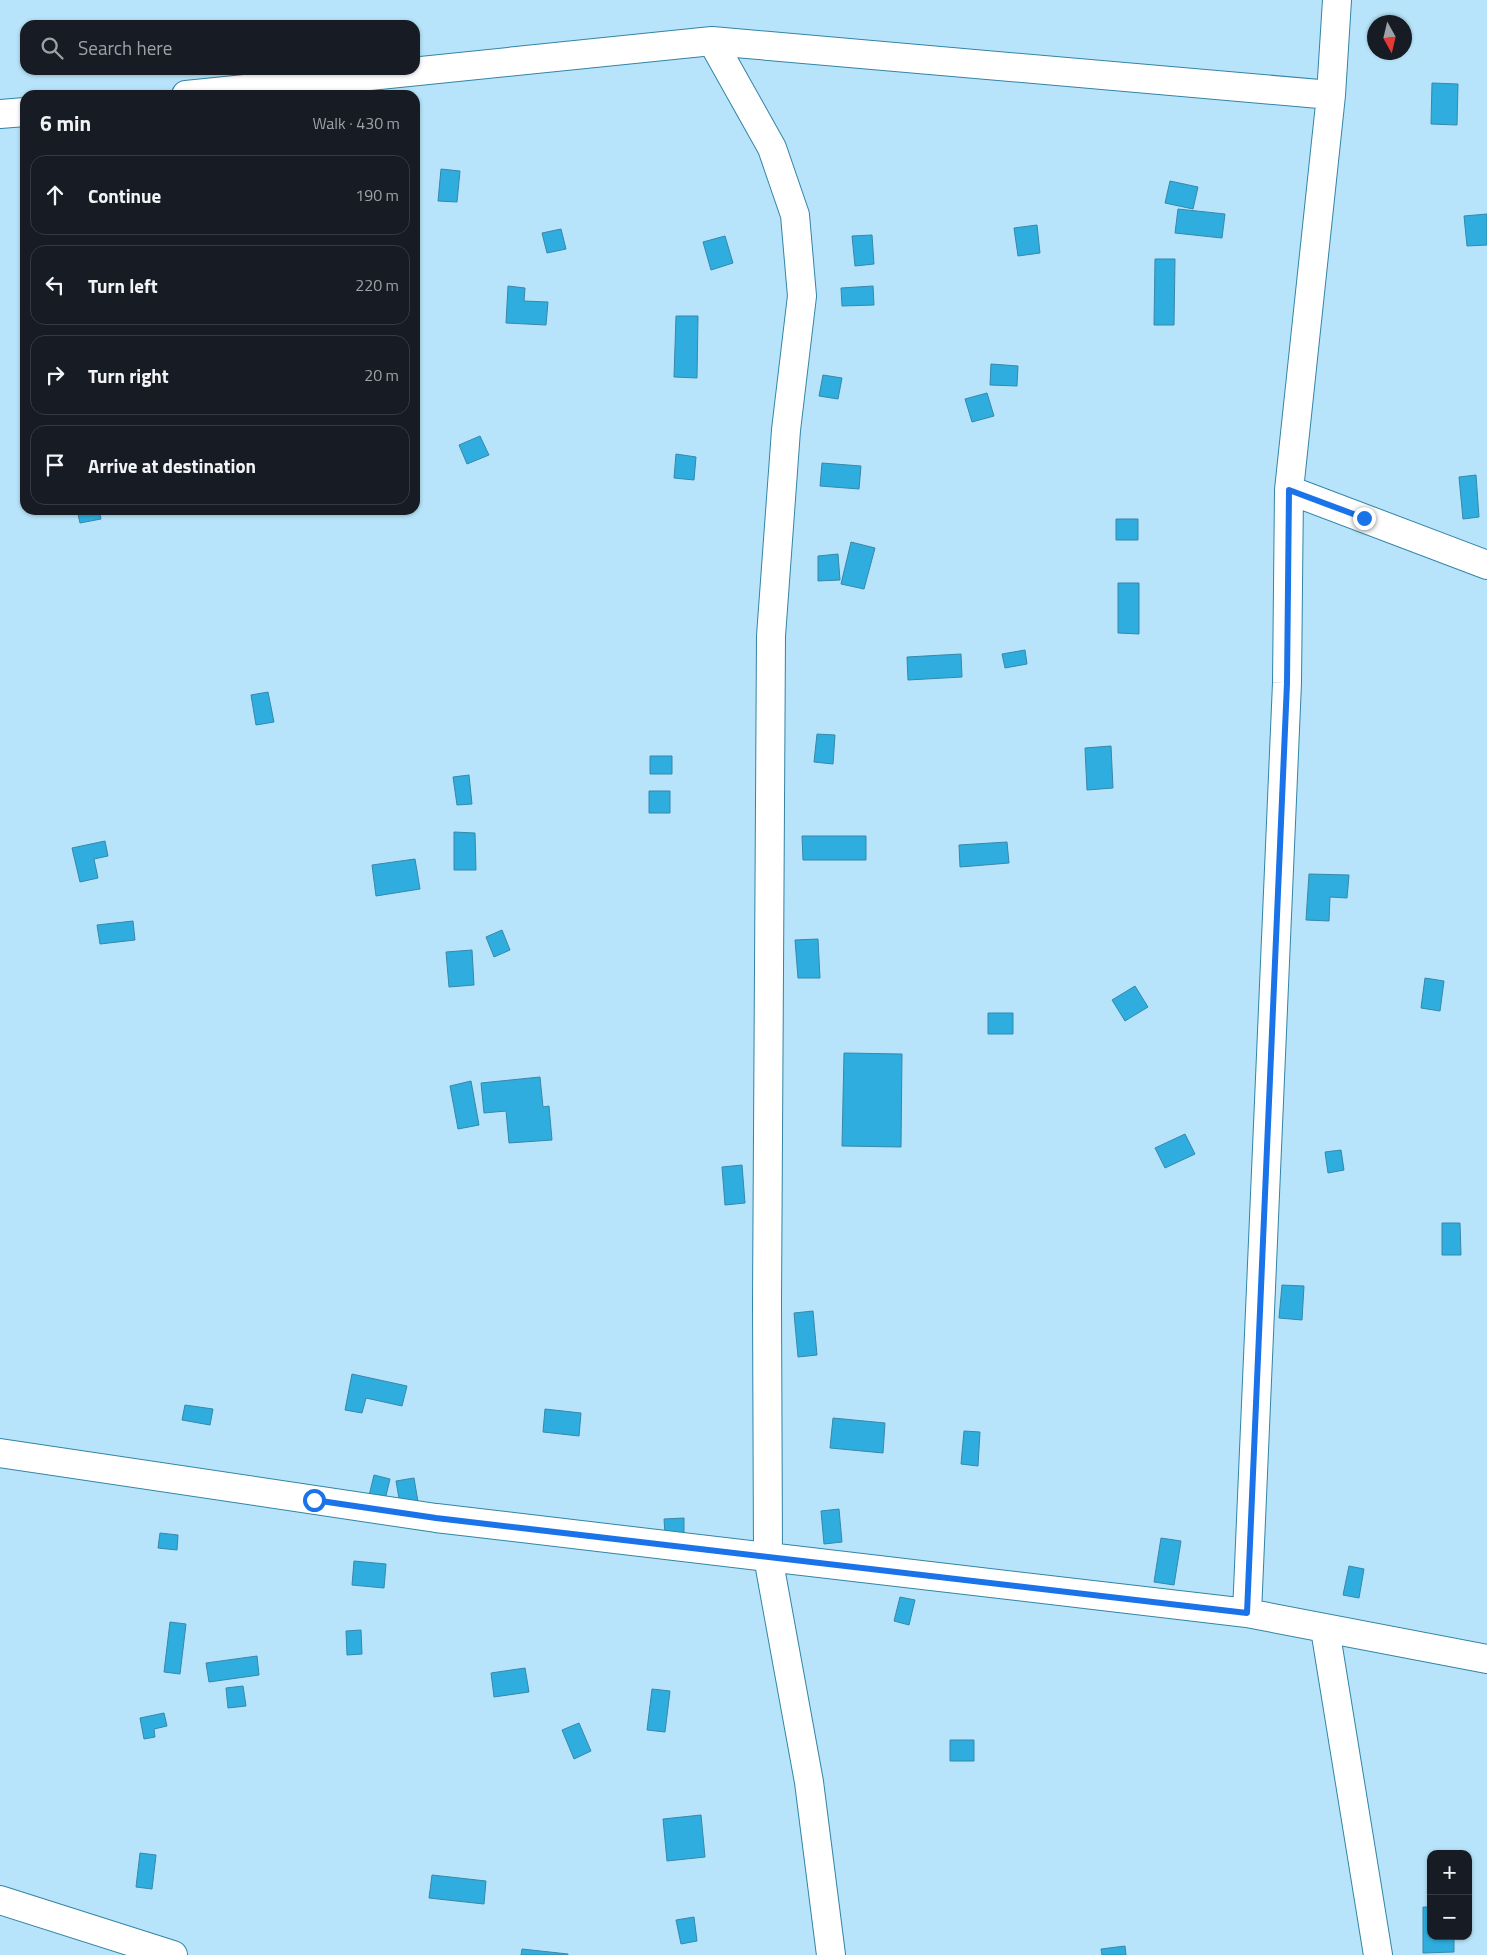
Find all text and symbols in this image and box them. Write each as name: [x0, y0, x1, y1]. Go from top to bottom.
north arrow: [1367, 15, 1412, 60]
search box: [20, 20, 420, 75]
text: Search here: [78, 33, 172, 62]
icon: search: [38, 34, 66, 62]
text: 6 min: [40, 107, 91, 139]
text: Walk · 430 m: [312, 111, 400, 135]
icon: ahead: [41, 181, 69, 209]
text: Continue: [88, 181, 161, 210]
text: 190 m: [355, 183, 399, 207]
icon: left: [41, 271, 69, 299]
text: Turn left: [88, 271, 158, 300]
text: 220 m: [355, 273, 399, 297]
icon: right: [41, 361, 69, 389]
text: Turn right: [88, 361, 169, 390]
text: 20 m: [364, 363, 399, 387]
icon: arrive: [41, 451, 69, 479]
text: Arrive at destination: [88, 451, 256, 480]
route end: [1353, 507, 1376, 530]
route start: [303, 1489, 326, 1512]
map controls: [1427, 1850, 1472, 1940]
button: +: [1427, 1850, 1472, 1895]
button: −: [1427, 1895, 1472, 1940]

